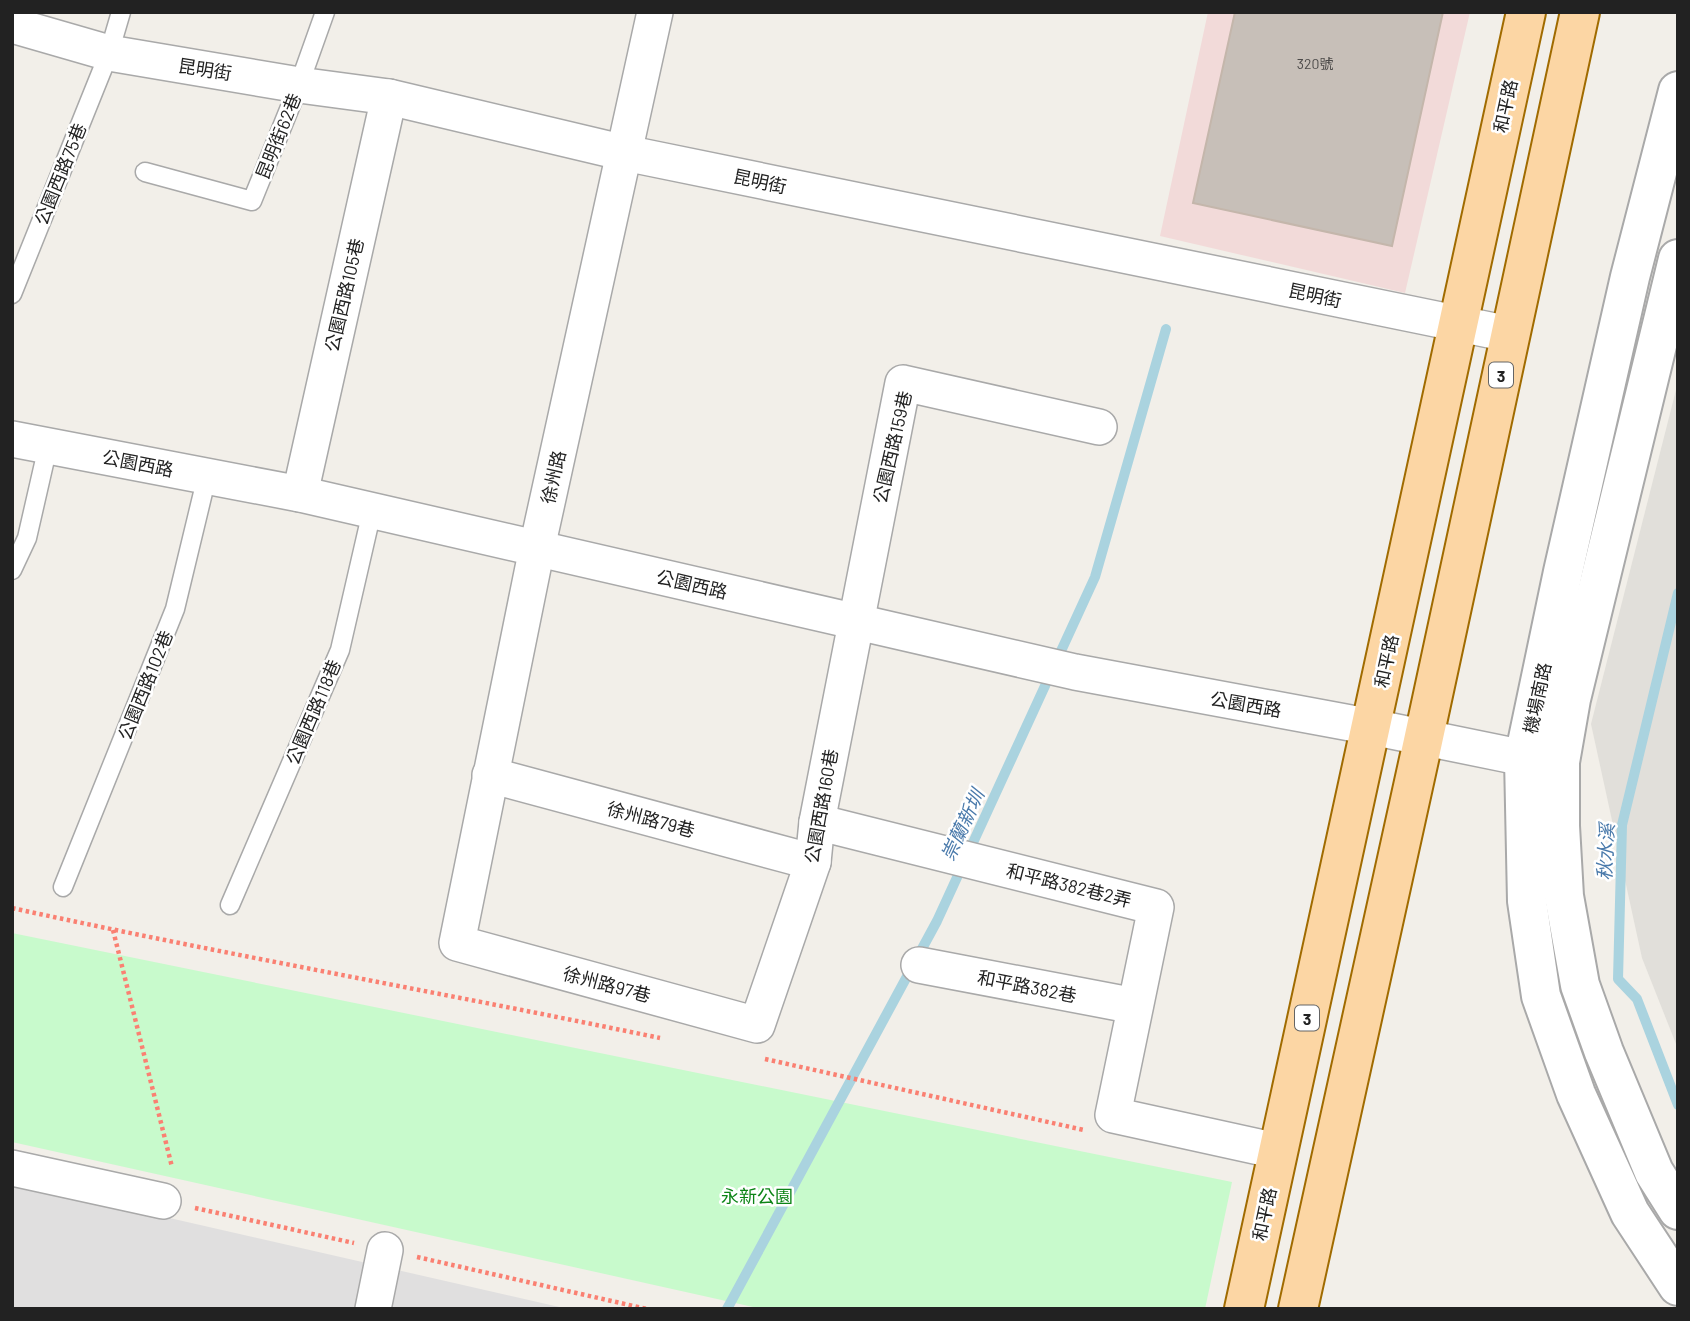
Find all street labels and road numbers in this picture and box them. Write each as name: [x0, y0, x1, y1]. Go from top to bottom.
street label: 昆明街: [177, 54, 233, 84]
street label: 和平路: [1489, 77, 1521, 135]
street label: 昆明街62巷: [251, 90, 305, 182]
street label: 公園西路75巷: [30, 120, 90, 228]
street label: 昆明街: [731, 165, 789, 197]
street label: 公園西路105巷: [320, 236, 368, 354]
street label: 昆明街: [1286, 279, 1344, 311]
road number: 3: [1489, 362, 1513, 388]
street label: 公園西路159巷: [868, 389, 916, 505]
street label: 公園西路: [101, 445, 175, 481]
street label: 徐州路: [536, 448, 570, 506]
street label: 公園西路: [654, 565, 730, 603]
street label: 公園西路102巷: [113, 627, 177, 743]
street label: 和平路: [1370, 632, 1402, 690]
street label: 公園西路118巷: [281, 656, 345, 768]
street label: 機場南路: [1519, 660, 1555, 736]
street label: 公園西路: [1209, 687, 1283, 721]
street label: 公園西路160巷: [800, 747, 842, 865]
street label: 徐州路79巷: [605, 797, 697, 841]
street label: 和平路382巷2弄: [1004, 859, 1134, 911]
street label: 徐州路97巷: [561, 962, 653, 1006]
street label: 和平路382巷: [976, 966, 1078, 1006]
road number: 3: [1295, 1006, 1319, 1030]
street label: 和平路: [1248, 1185, 1280, 1243]

